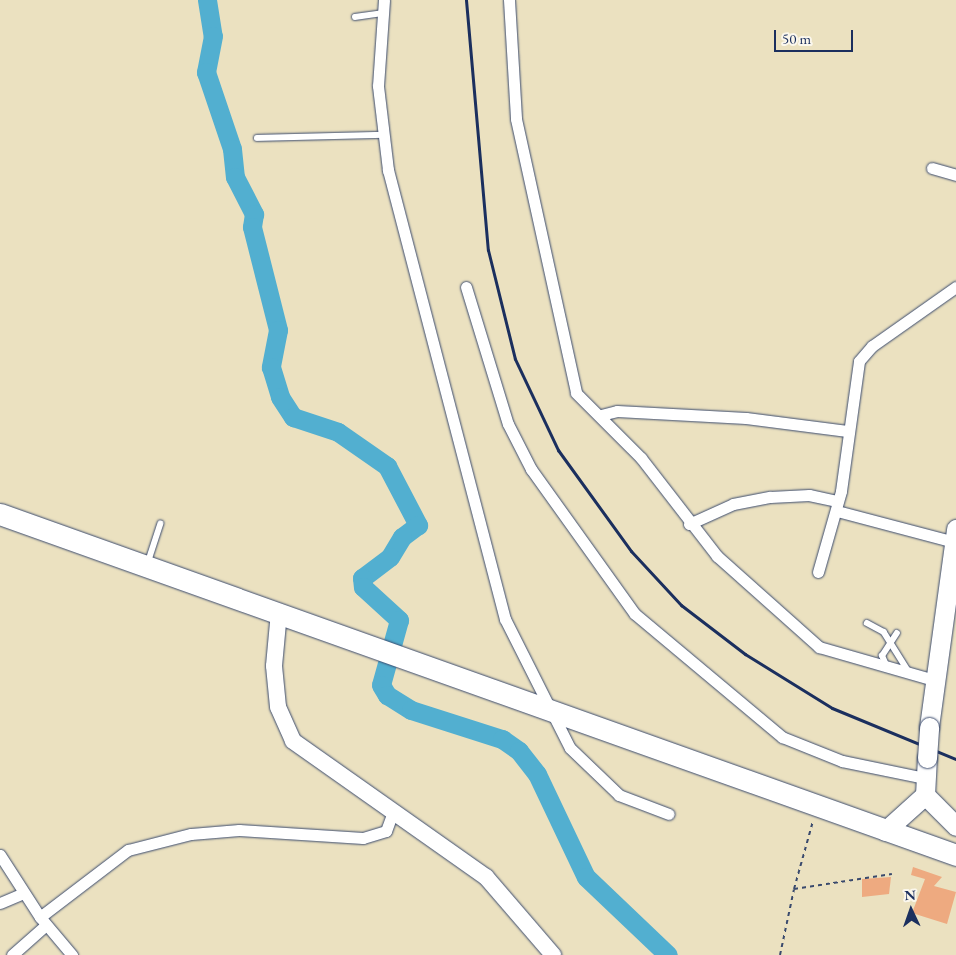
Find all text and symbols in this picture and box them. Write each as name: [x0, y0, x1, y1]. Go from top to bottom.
scale bar: [776, 20, 855, 52]
text: 50 m: [782, 29, 811, 48]
north arrow: [886, 885, 936, 935]
text: N: [904, 886, 916, 904]

